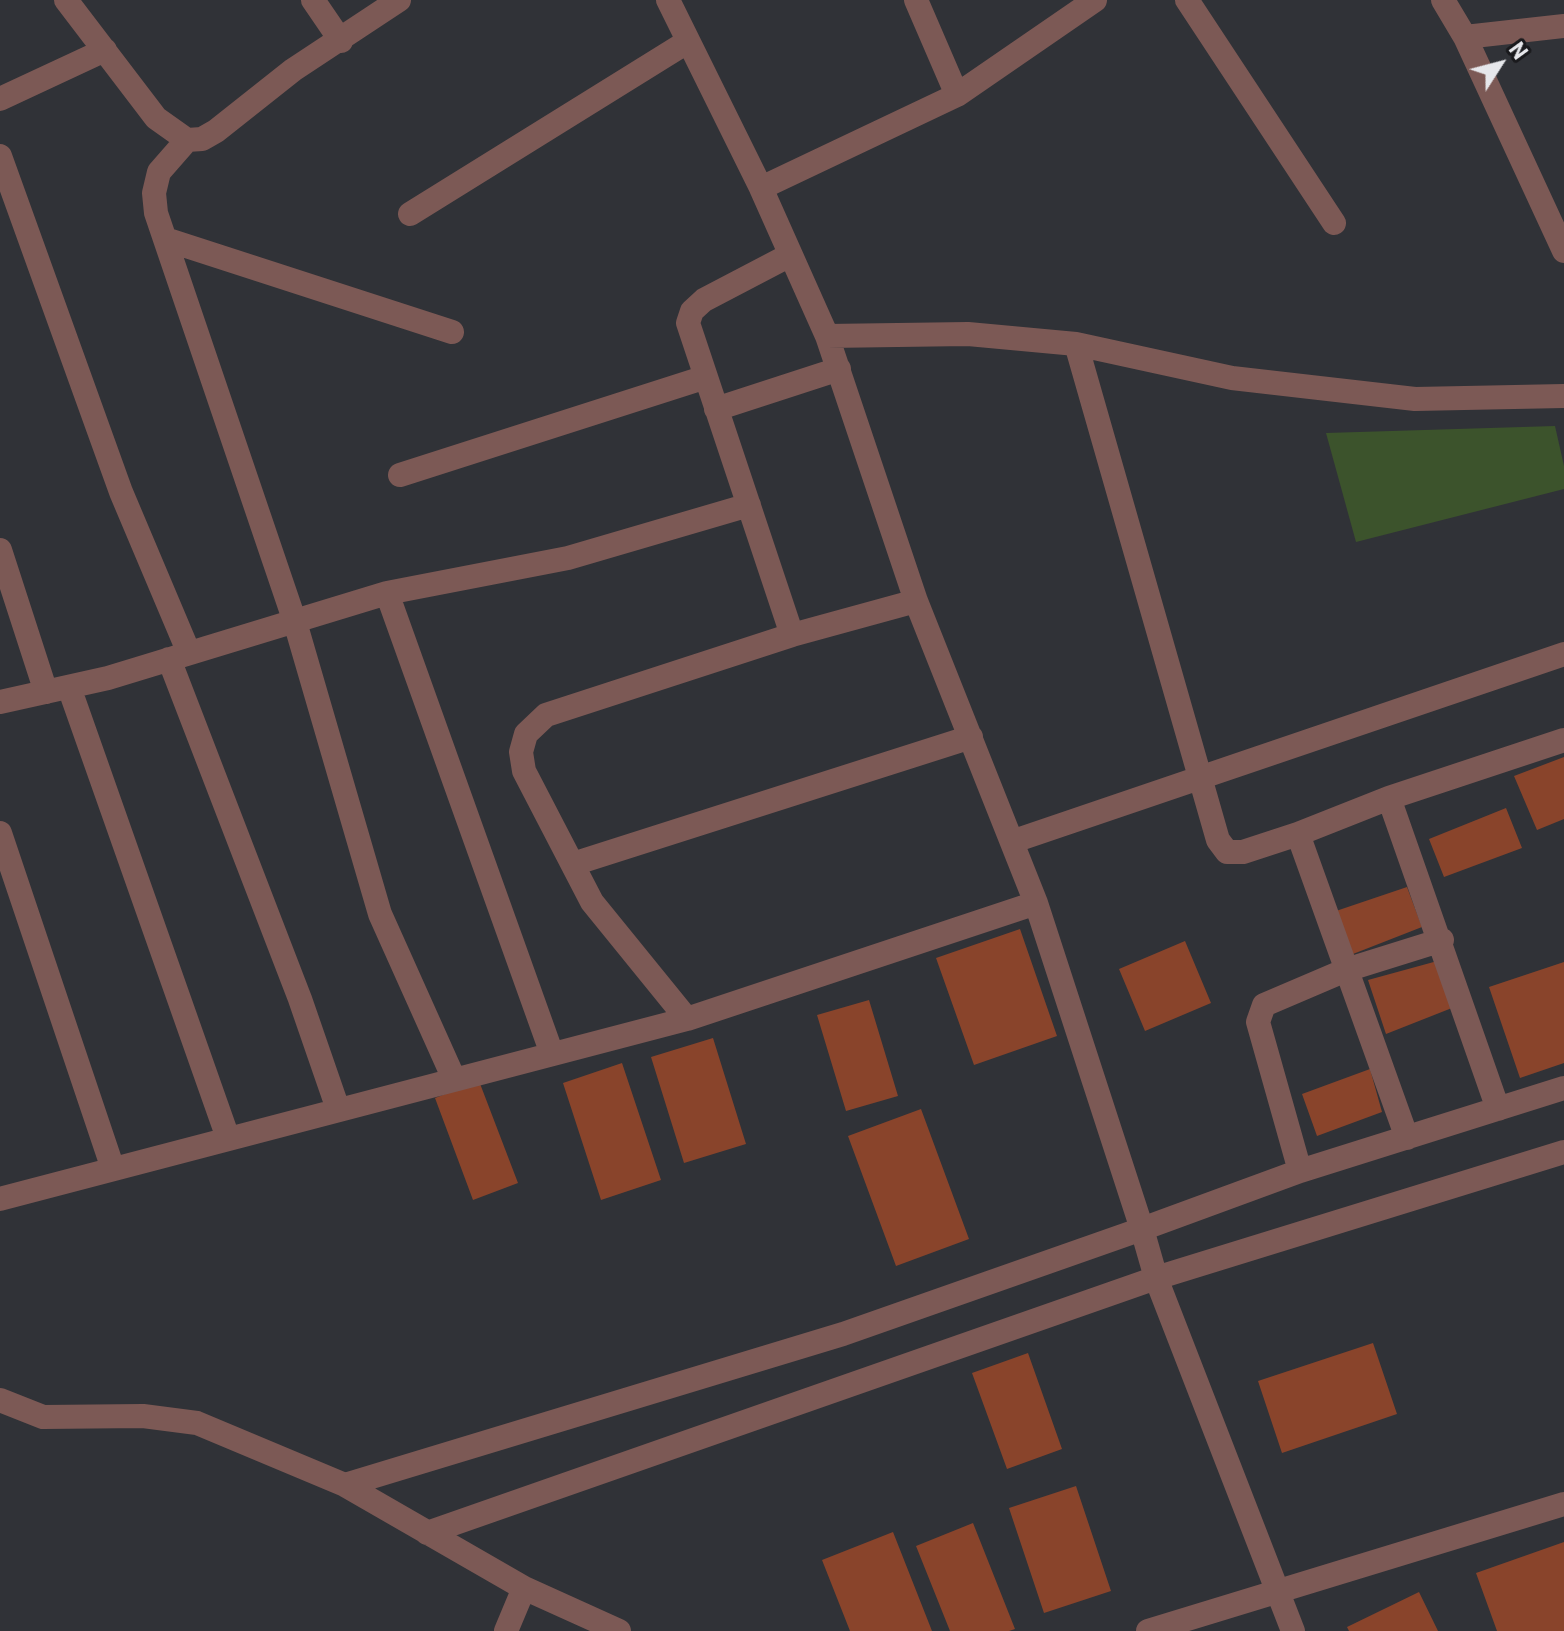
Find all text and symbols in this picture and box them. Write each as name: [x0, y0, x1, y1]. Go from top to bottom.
north arrow: [1460, 24, 1540, 104]
text: N: [1505, 36, 1534, 63]

